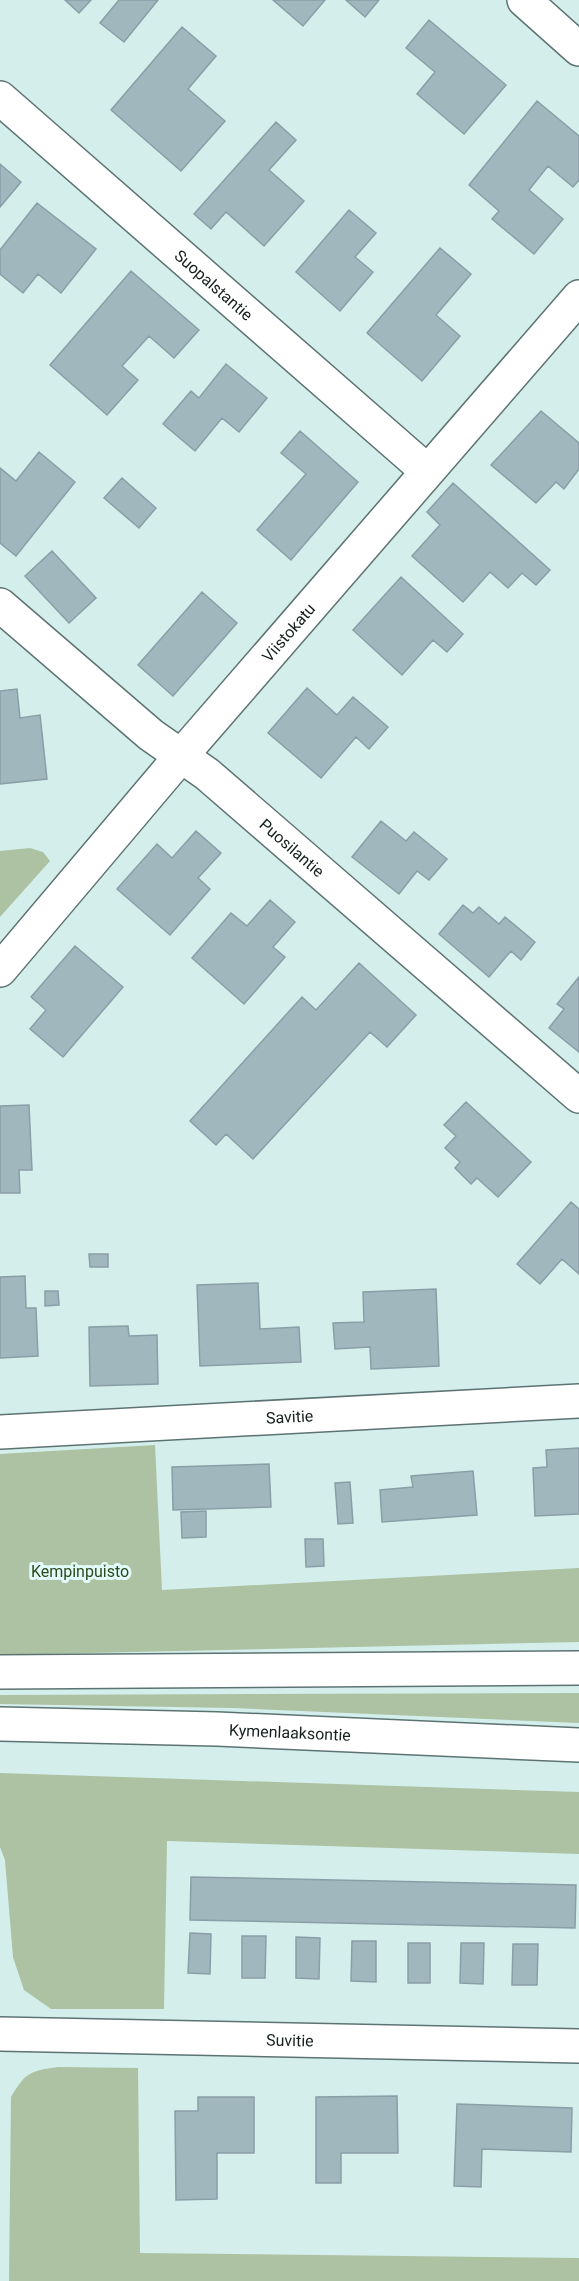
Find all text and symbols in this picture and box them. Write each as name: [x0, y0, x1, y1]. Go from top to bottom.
street label: Suopalstantie: [171, 246, 257, 324]
street label: Viistokatu: [258, 599, 319, 665]
street label: Puosilantie: [256, 815, 328, 881]
street label: Savitie: [265, 1406, 314, 1427]
park label: Kempinpuisto: [31, 1562, 129, 1581]
street label: Kymenlaaksontie: [229, 1720, 351, 1744]
street label: Suvitie: [266, 2030, 314, 2050]

